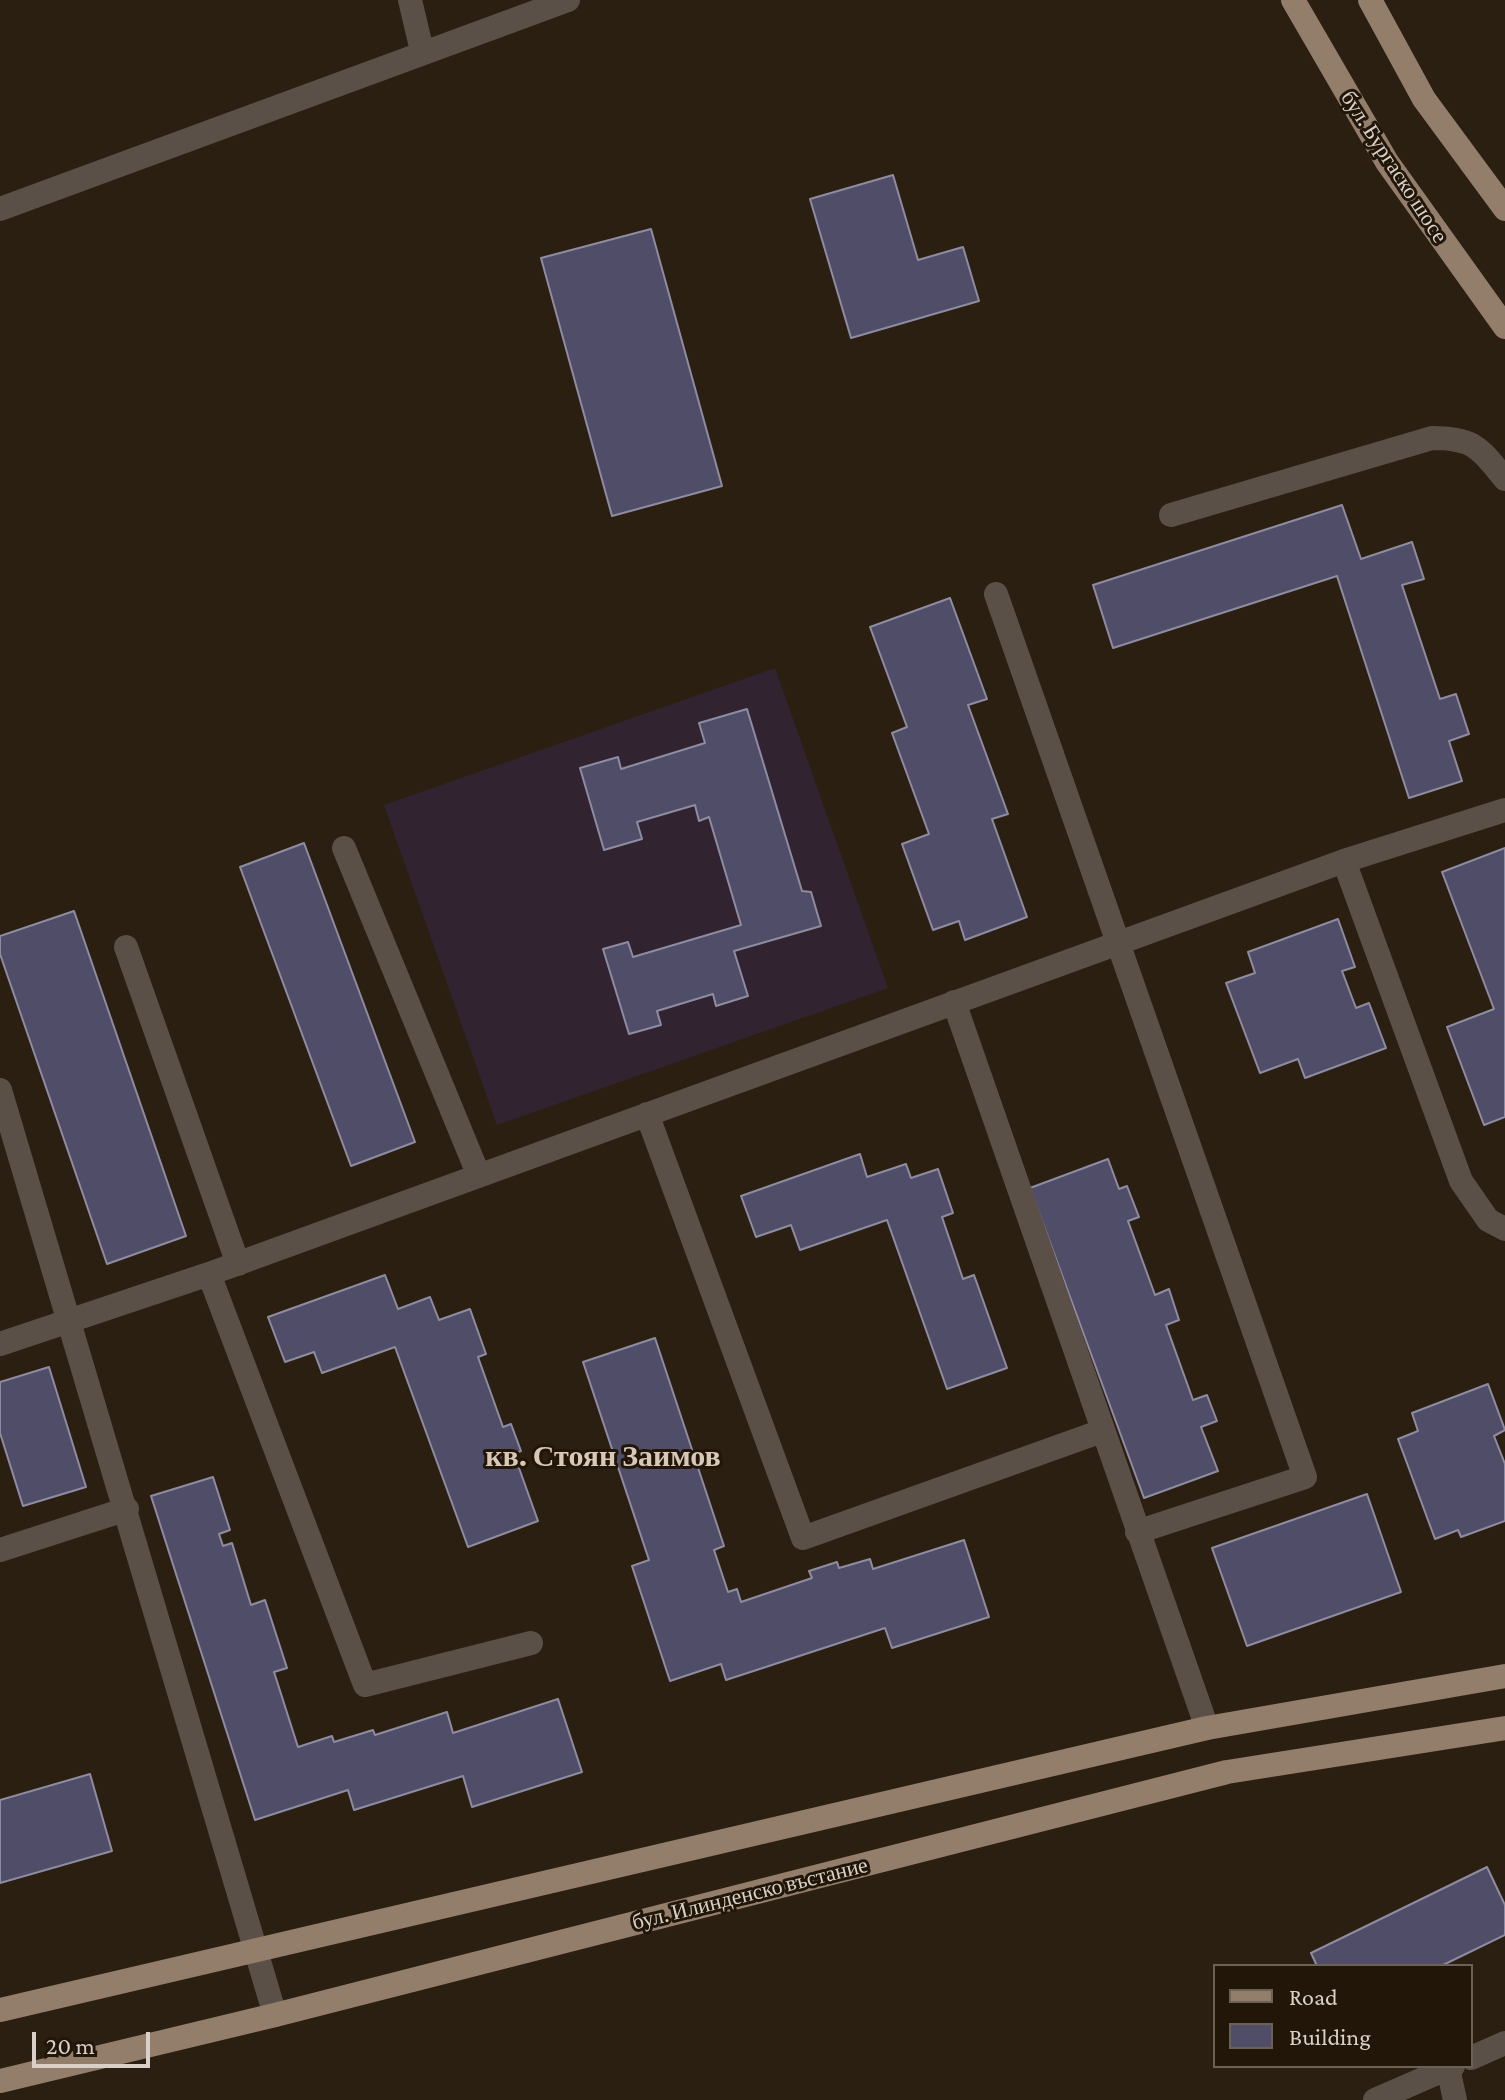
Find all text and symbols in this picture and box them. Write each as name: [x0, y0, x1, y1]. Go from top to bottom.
street label: бул. Бургаско шосе: [1335, 86, 1453, 248]
district label: кв. Стоян Заимов: [485, 1439, 721, 1475]
street label: бул. Илинденско въстание: [629, 1852, 871, 1936]
legend: [1213, 1964, 1473, 2068]
text: Road: [1289, 1983, 1338, 2010]
scale bar: [36, 2016, 154, 2066]
text: Building: [1289, 2023, 1371, 2050]
text: 20 m: [46, 2032, 95, 2059]

